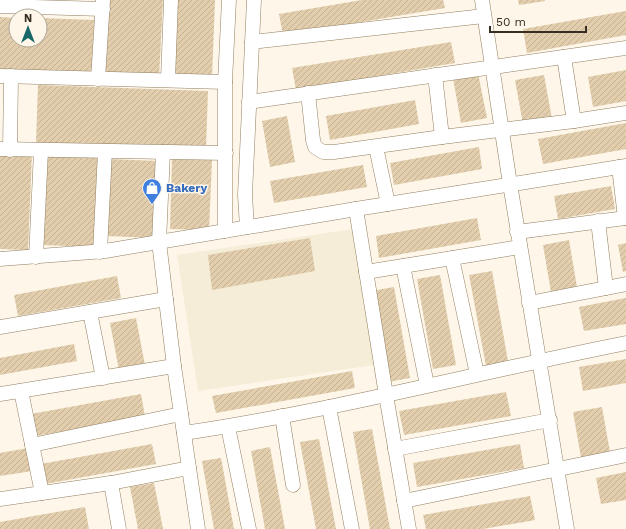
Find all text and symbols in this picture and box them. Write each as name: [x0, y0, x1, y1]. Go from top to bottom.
north arrow: [8, 8, 48, 48]
scale bar: [490, 8, 586, 34]
text: N: [24, 12, 32, 25]
text: 50 m: [496, 15, 526, 29]
shop icon: Bakery: [141, 177, 163, 205]
place label: Bakery: [166, 181, 207, 195]

